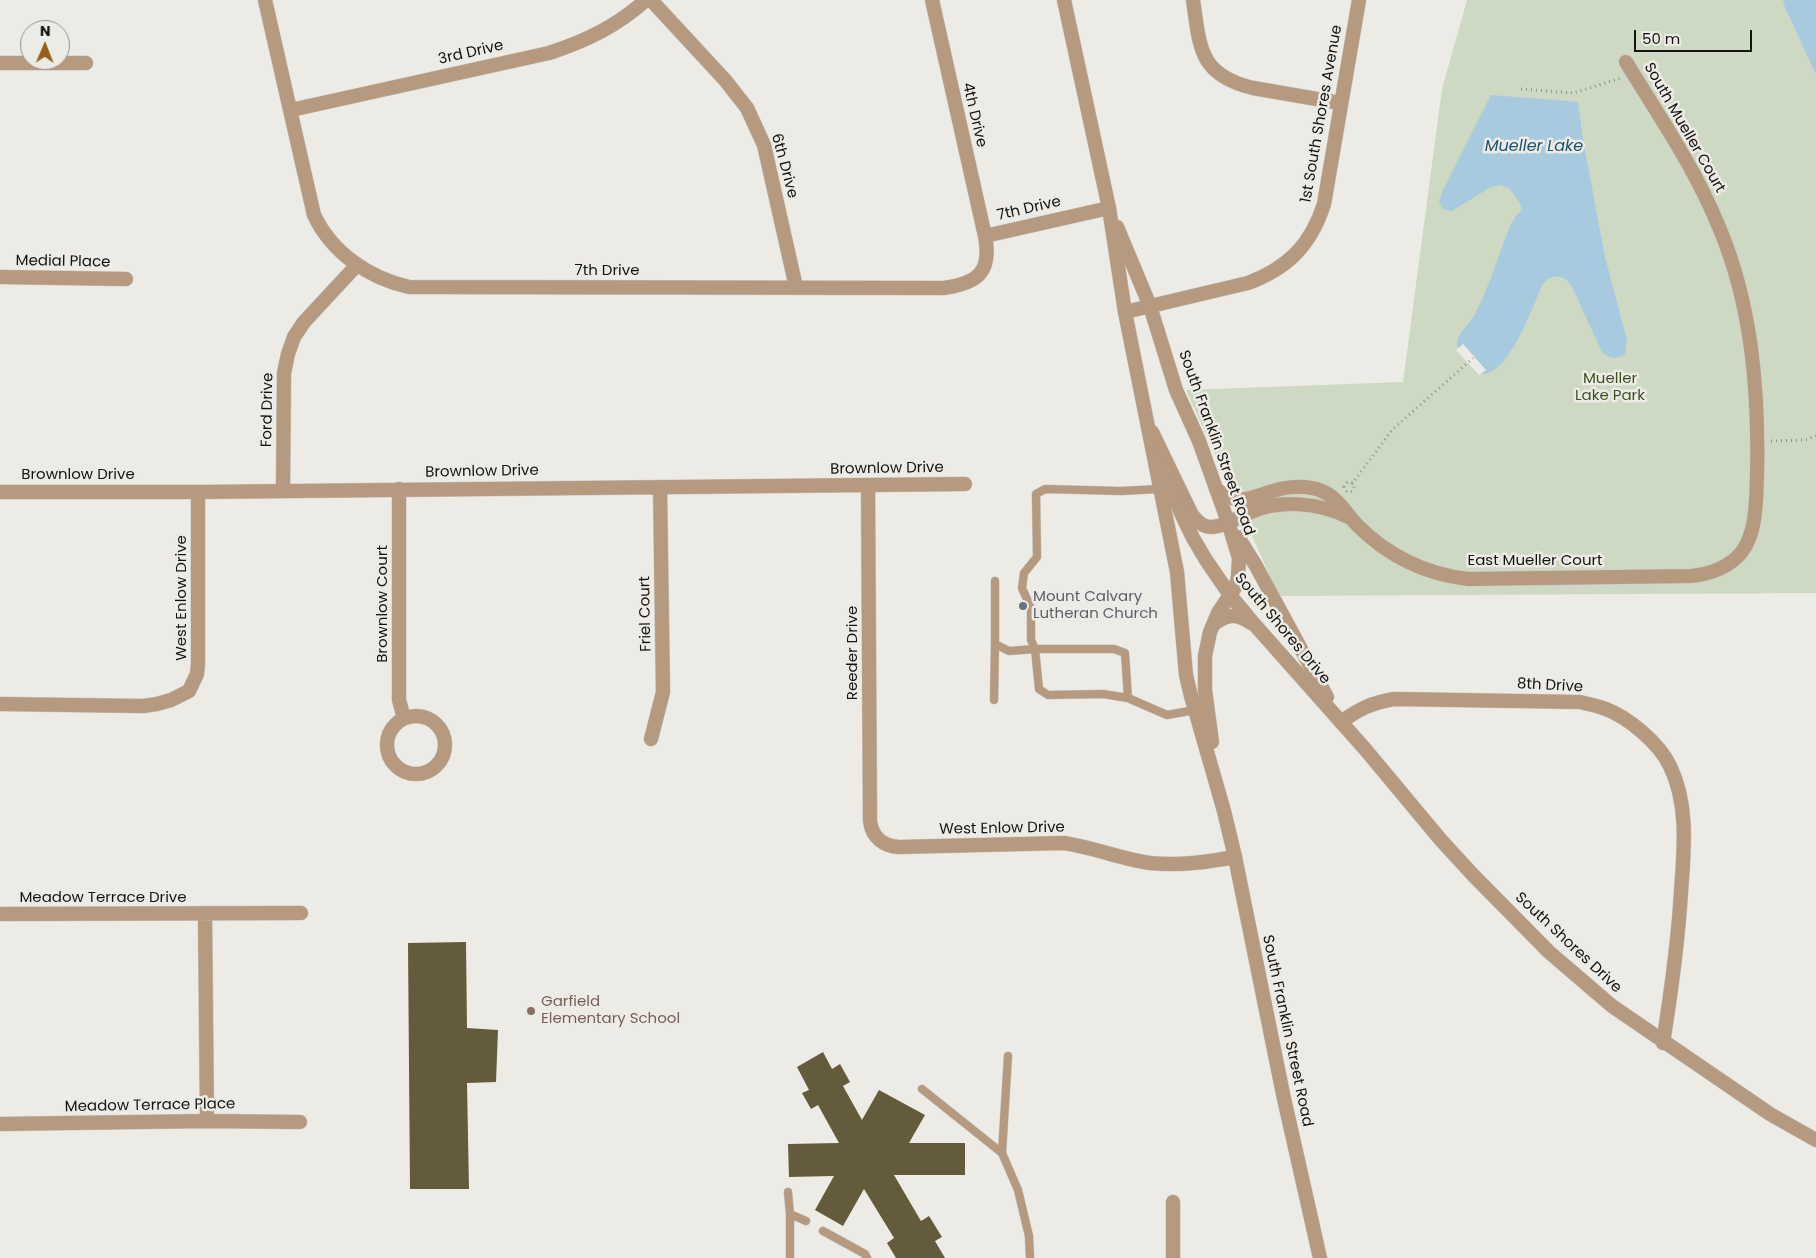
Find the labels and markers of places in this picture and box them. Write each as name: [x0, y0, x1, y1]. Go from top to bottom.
place label: Mount Calvary Lutheran Church: [1033, 588, 1158, 623]
marker: Mount Calvary Lutheran Church: [1017, 600, 1029, 612]
place label: Garfield Elementary School: [541, 993, 680, 1028]
marker: Garfield Elementary School: [525, 1005, 537, 1017]

